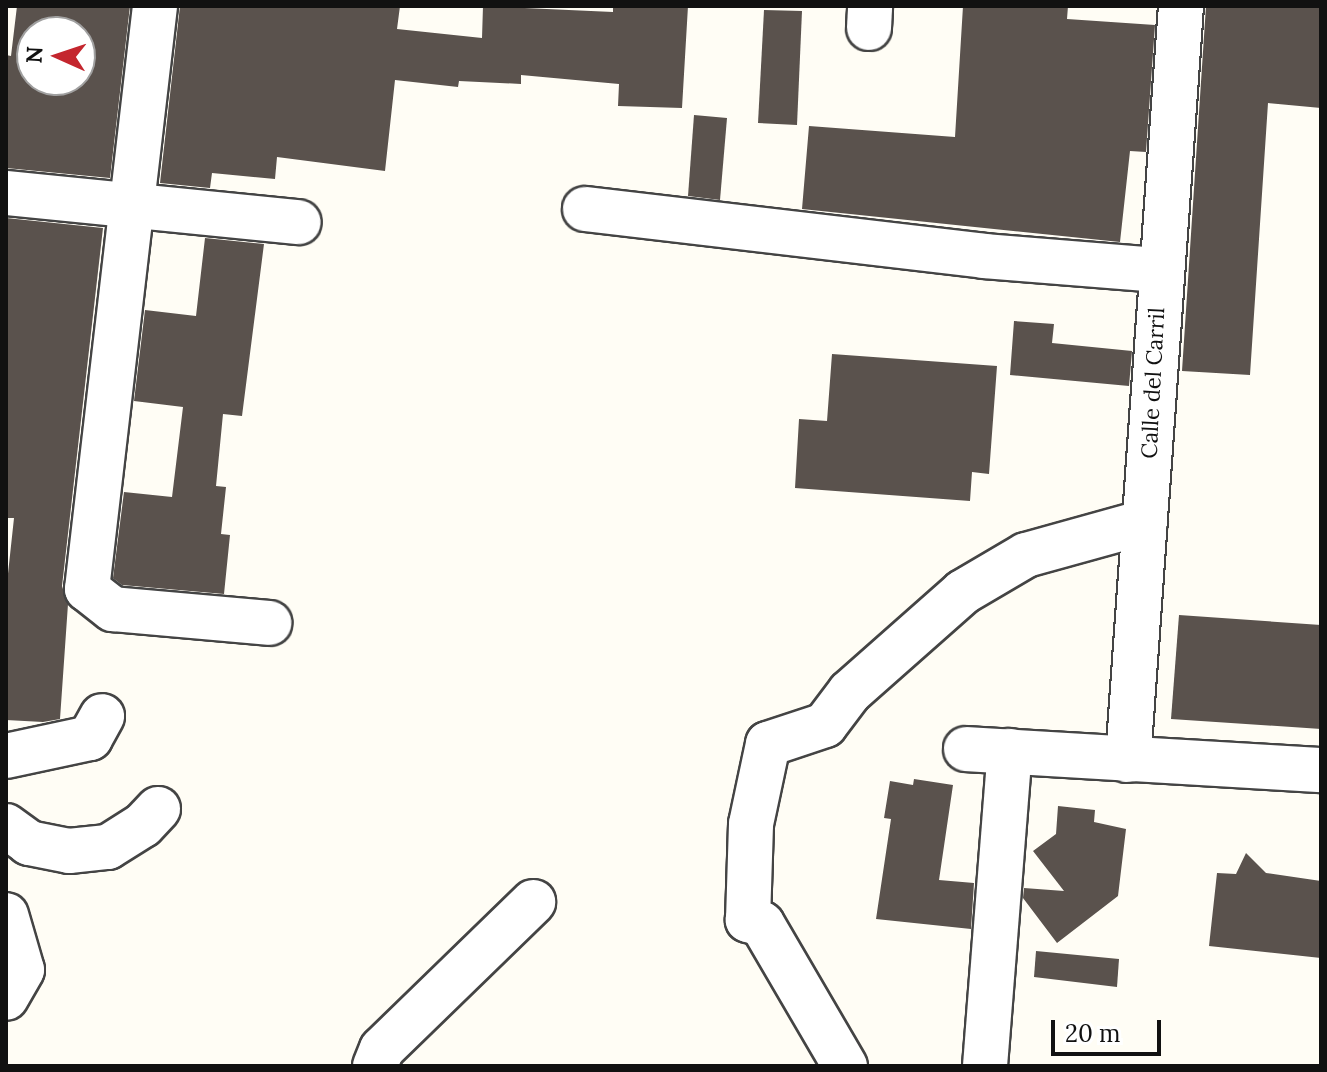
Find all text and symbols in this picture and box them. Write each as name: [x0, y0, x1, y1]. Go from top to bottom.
north arrow: [16, 16, 96, 96]
text: N: [20, 46, 48, 64]
street label: Calle del Carril: [1136, 307, 1170, 459]
scale bar: [1055, 1004, 1165, 1054]
text: 20 m: [1065, 1018, 1121, 1049]

